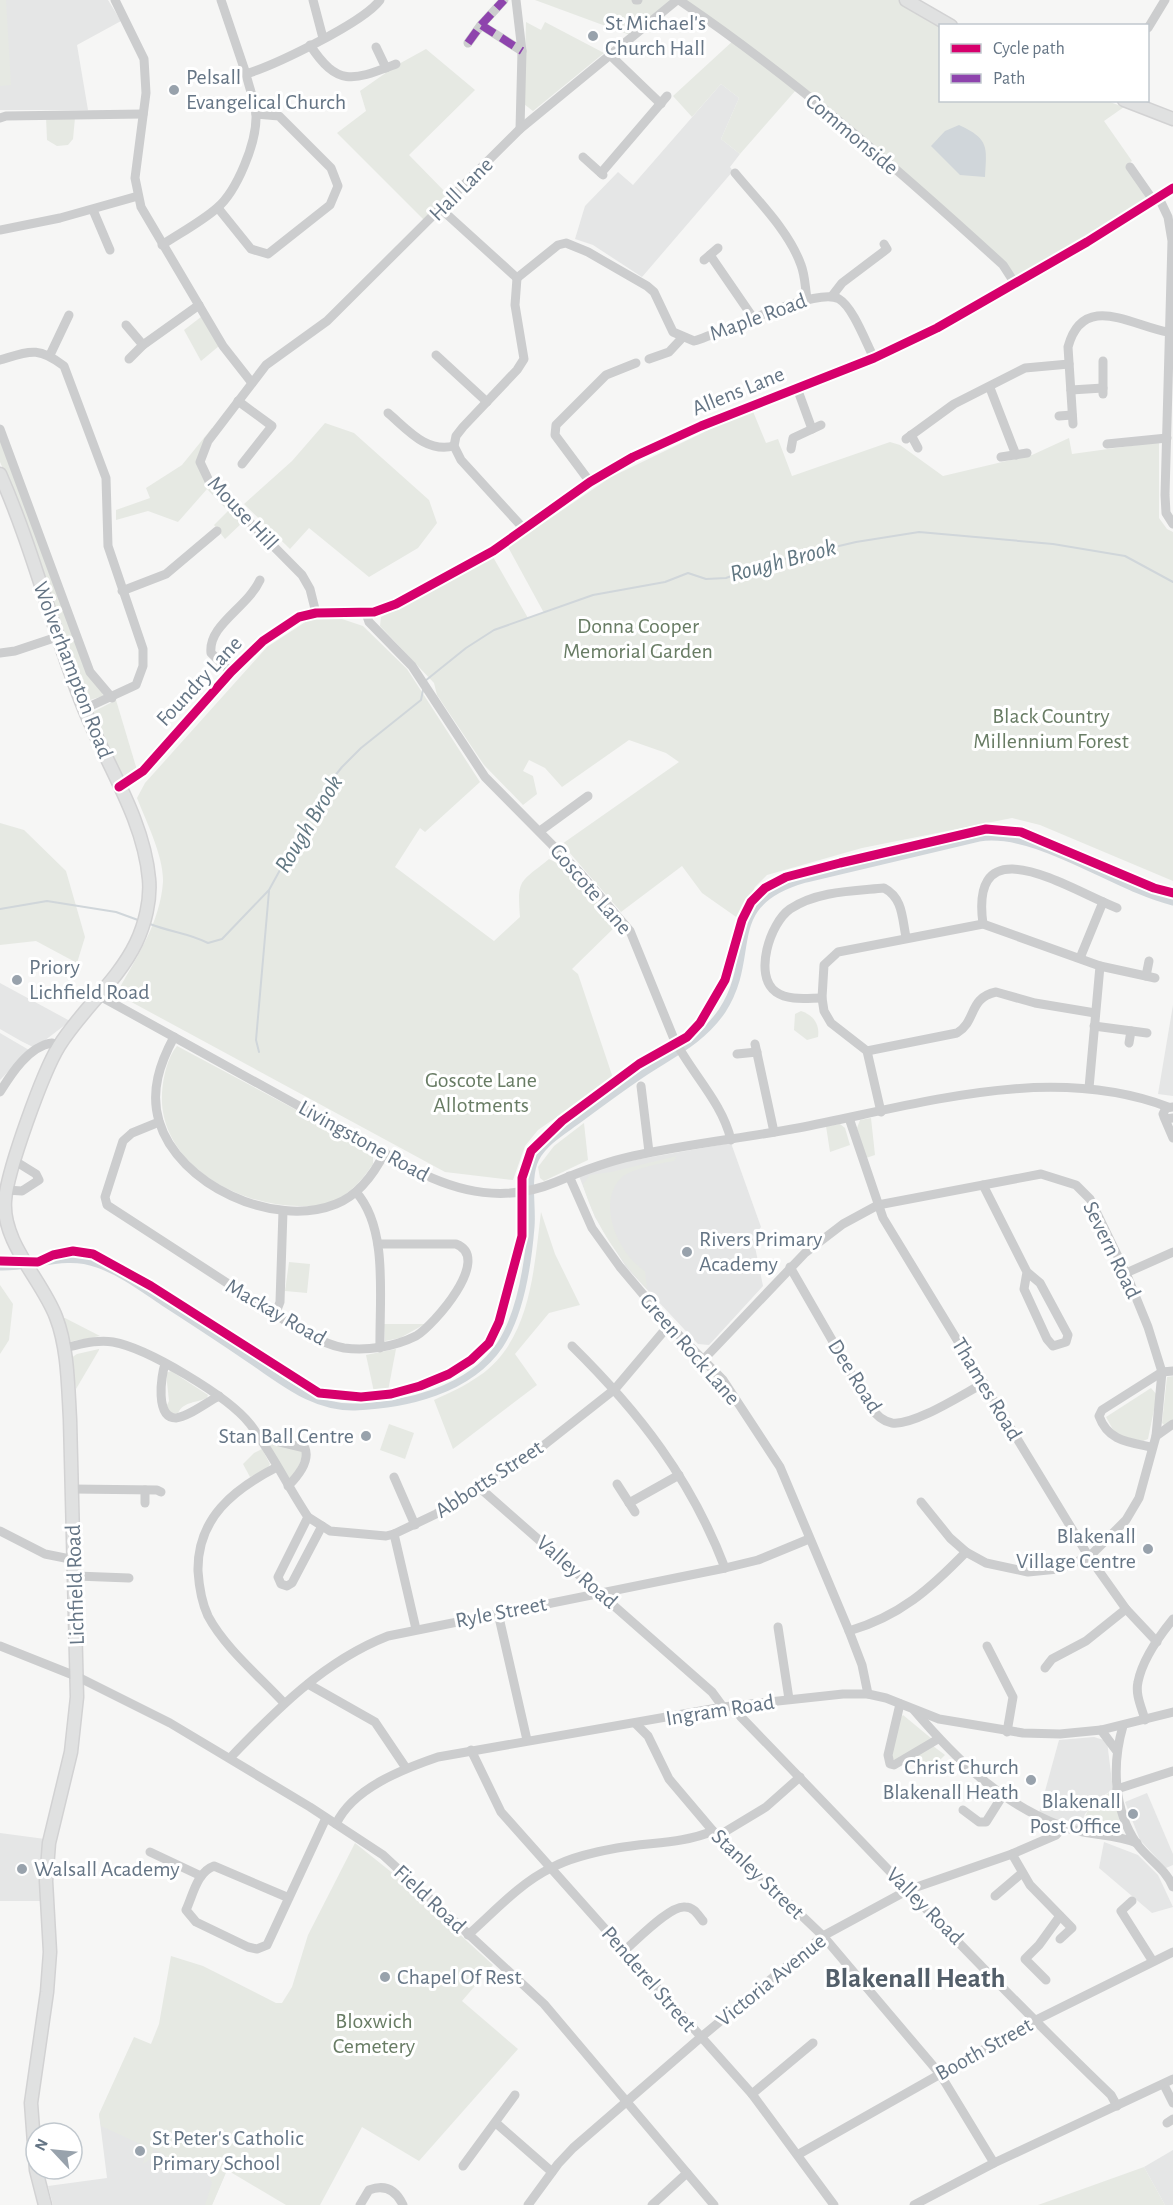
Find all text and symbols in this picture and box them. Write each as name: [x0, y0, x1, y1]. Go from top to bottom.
place label: St Michael's Church Hall: [605, 12, 706, 59]
legend: [939, 24, 1149, 102]
marker: St Michael's Church Hall: [586, 29, 600, 43]
text: Cycle path: [993, 40, 1065, 58]
place label: Pelsall Evangelical Church: [186, 66, 346, 113]
text: Path: [993, 70, 1025, 88]
marker: Pelsall Evangelical Church: [167, 83, 181, 97]
street label: Commonside: [801, 89, 903, 179]
street label: Hall Lane: [425, 153, 497, 225]
street label: Maple Road: [707, 289, 809, 345]
street label: Allens Lane: [689, 363, 787, 419]
street label: Mouse Hill: [204, 472, 282, 554]
water label: Rough Brook: [727, 535, 839, 587]
street label: Wolverhampton Road: [29, 579, 117, 761]
park label: Donna Cooper Memorial Garden: [563, 615, 713, 662]
street label: Foundry Lane: [152, 632, 246, 730]
park label: Black Country Millennium Forest: [973, 705, 1129, 752]
water label: Rough Brook: [271, 771, 347, 877]
street label: Goscote Lane: [546, 840, 636, 938]
place label: Priory Lichfield Road: [29, 956, 150, 1003]
marker: Priory Lichfield Road: [10, 973, 24, 987]
park label: Goscote Lane Allotments: [425, 1069, 537, 1116]
street label: Livingstone Road: [295, 1096, 433, 1186]
street label: Severn Road: [1079, 1198, 1145, 1302]
place label: Rivers Primary Academy: [699, 1228, 823, 1275]
marker: Rivers Primary Academy: [680, 1245, 694, 1259]
street label: Mackay Road: [222, 1274, 330, 1350]
street label: Green Rock Lane: [636, 1289, 744, 1409]
street label: Thames Road: [948, 1334, 1026, 1444]
street label: Dee Road: [824, 1335, 886, 1417]
place label: Stan Ball Centre: [218, 1425, 354, 1447]
marker: Stan Ball Centre: [359, 1429, 373, 1443]
street label: Abbotts Street: [431, 1436, 547, 1522]
street label: Lichfield Road: [62, 1524, 88, 1646]
place label: Blakenall Village Centre: [1016, 1525, 1136, 1572]
street label: Valley Road: [532, 1531, 622, 1613]
marker: Blakenall Village Centre: [1141, 1542, 1155, 1556]
street label: Ryle Street: [454, 1592, 548, 1632]
street label: Ingram Road: [664, 1691, 776, 1729]
place label: Christ Church Blakenall Heath: [882, 1756, 1019, 1803]
marker: Christ Church Blakenall Heath: [1024, 1773, 1038, 1787]
place label: Blakenall Post Office: [1029, 1790, 1121, 1837]
marker: Blakenall Post Office: [1126, 1807, 1140, 1821]
street label: Stanley Street: [708, 1825, 808, 1923]
place label: Walsall Academy: [34, 1858, 180, 1880]
street label: Field Road: [390, 1861, 470, 1937]
marker: Walsall Academy: [15, 1862, 29, 1876]
street label: Valley Road: [882, 1863, 968, 1949]
street label: Penderel Street: [598, 1922, 700, 2036]
street label: Victoria Avenue: [712, 1929, 830, 2031]
district label: Blakenall Heath: [825, 1965, 1005, 1993]
place label: Chapel Of Rest: [397, 1966, 521, 1988]
marker: Chapel Of Rest: [378, 1970, 392, 1984]
park label: Bloxwich Cemetery: [333, 2010, 416, 2057]
street label: Booth Street: [932, 2013, 1036, 2085]
north arrow: [24, 2121, 84, 2181]
place label: St Peter's Catholic Primary School: [152, 2127, 304, 2174]
text: N: [32, 2136, 51, 2153]
marker: St Peter's Catholic Primary School: [133, 2144, 147, 2158]

